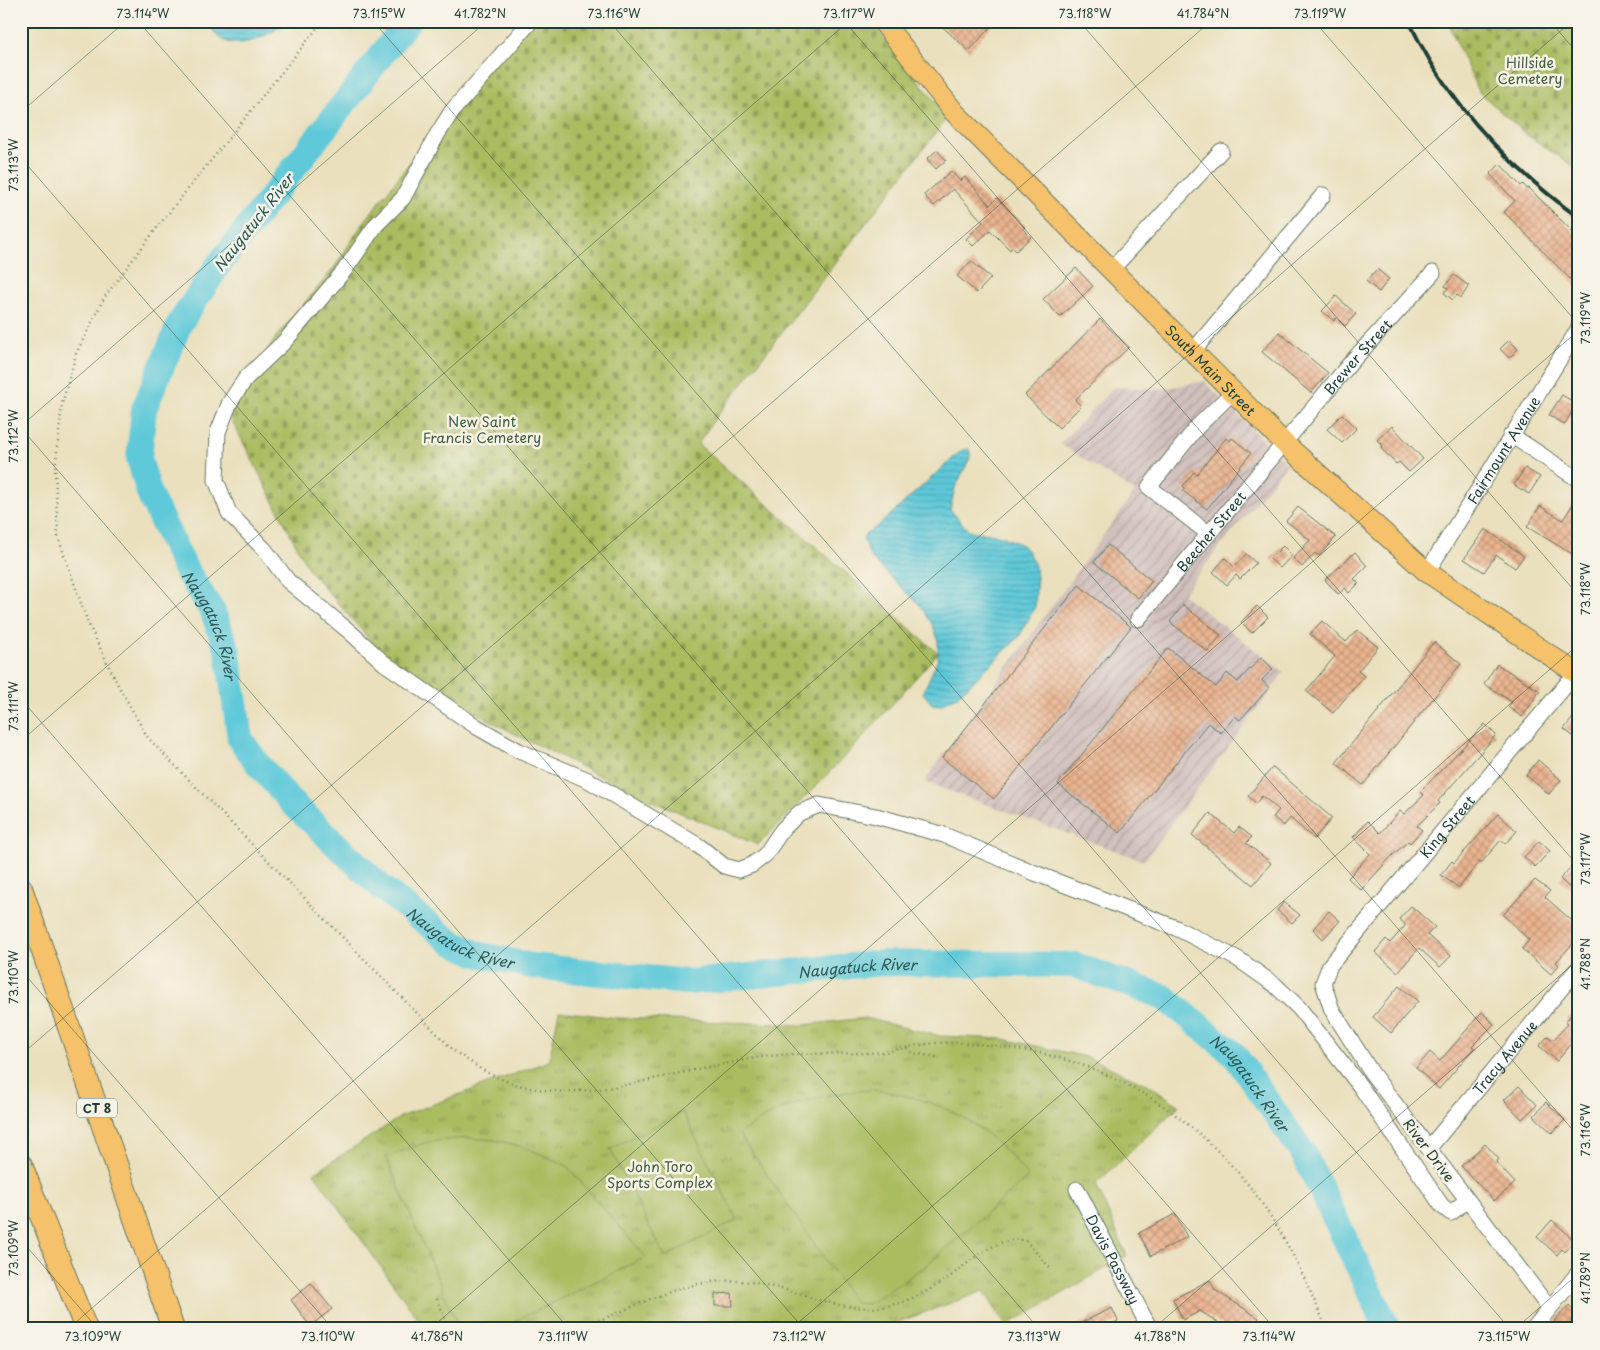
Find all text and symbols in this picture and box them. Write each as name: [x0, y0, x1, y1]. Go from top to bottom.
text: 73.114°W: [117, 4, 170, 22]
text: 73.115°W: [353, 4, 406, 22]
text: 41.782°N: [454, 4, 506, 22]
text: 73.116°W: [587, 4, 641, 22]
text: 73.117°W: [823, 4, 876, 22]
text: 73.118°W: [1059, 4, 1112, 22]
text: 41.784°N: [1177, 4, 1229, 22]
text: 73.119°W: [1294, 4, 1347, 22]
park label: Hillside Cemetery: [1497, 52, 1563, 89]
text: 73.113°W: [4, 138, 22, 192]
water label: Naugatuck River: [207, 166, 300, 276]
text: 73.119°W: [1576, 291, 1594, 344]
street label: Brewer Street: [1318, 314, 1397, 399]
street label: South Main Street: [1161, 320, 1261, 420]
street label: Fairmount Avenue: [1462, 392, 1545, 508]
text: 73.112°W: [4, 409, 22, 463]
park label: New Saint Francis Cemetery: [423, 411, 541, 448]
street label: Beecher Street: [1171, 486, 1251, 576]
text: 73.118°W: [1576, 562, 1594, 615]
water label: Naugatuck River: [177, 565, 244, 683]
text: 73.111°W: [4, 680, 22, 731]
street label: King Street: [1414, 790, 1479, 862]
text: 73.117°W: [1576, 832, 1594, 885]
water label: Naugatuck River: [402, 900, 518, 974]
text: 41.788°N: [1576, 938, 1594, 990]
text: 73.110°W: [4, 949, 22, 1004]
water label: Naugatuck River: [797, 951, 919, 983]
street label: Tracy Avenue: [1467, 1015, 1541, 1099]
water label: Naugatuck River: [1206, 1028, 1297, 1138]
road number: CT 8: [77, 1098, 117, 1118]
text: 73.116°W: [1576, 1103, 1594, 1157]
street label: River Drive: [1398, 1114, 1460, 1186]
park label: John Toro Sports Complex: [607, 1156, 713, 1193]
street label: Davis Passway: [1081, 1211, 1146, 1308]
text: 73.109°W: [4, 1219, 22, 1276]
text: 41.789°N: [1576, 1252, 1594, 1304]
text: 73.109°W: [65, 1327, 122, 1345]
text: 73.110°W: [301, 1327, 356, 1345]
text: 41.786°N: [411, 1327, 463, 1345]
text: 73.111°W: [538, 1327, 589, 1345]
text: 73.112°W: [772, 1327, 826, 1345]
text: 73.113°W: [1007, 1327, 1061, 1345]
text: 41.788°N: [1134, 1327, 1186, 1345]
text: 73.114°W: [1243, 1327, 1296, 1345]
text: 73.115°W: [1478, 1327, 1531, 1345]

